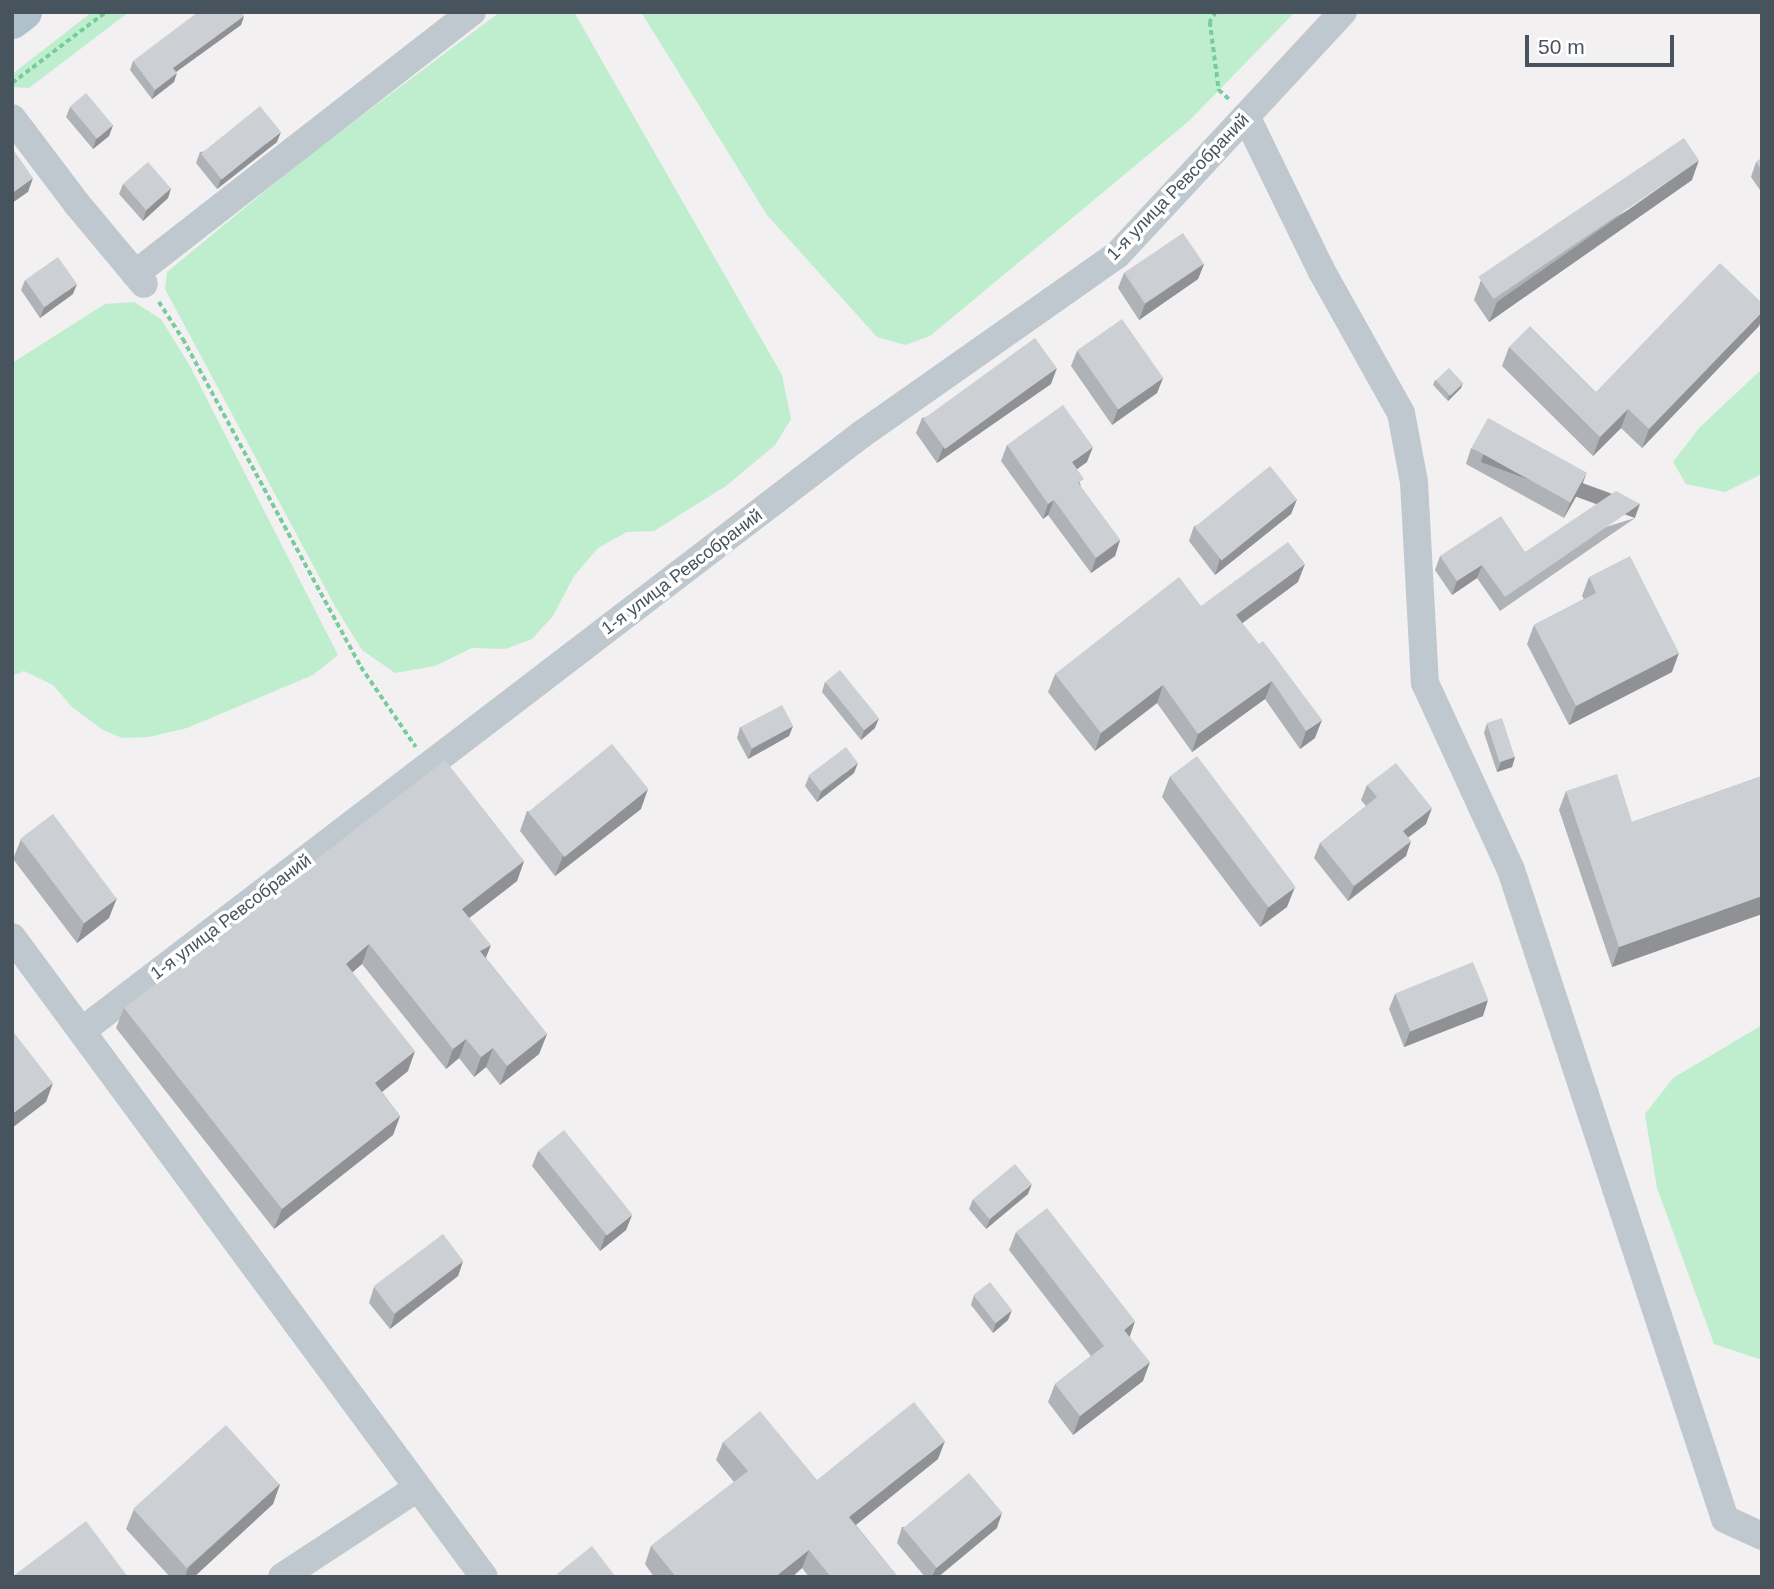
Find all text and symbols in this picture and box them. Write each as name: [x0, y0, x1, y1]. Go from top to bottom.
scale bar: [1529, 21, 1678, 65]
text: 50 m: [1538, 35, 1585, 58]
street label: 1-я улица Ревсобраний: [1102, 109, 1254, 265]
street label: 1-я улица Ревсобраний: [597, 505, 767, 639]
street label: 1-я улица Ревсобраний: [146, 850, 316, 984]

